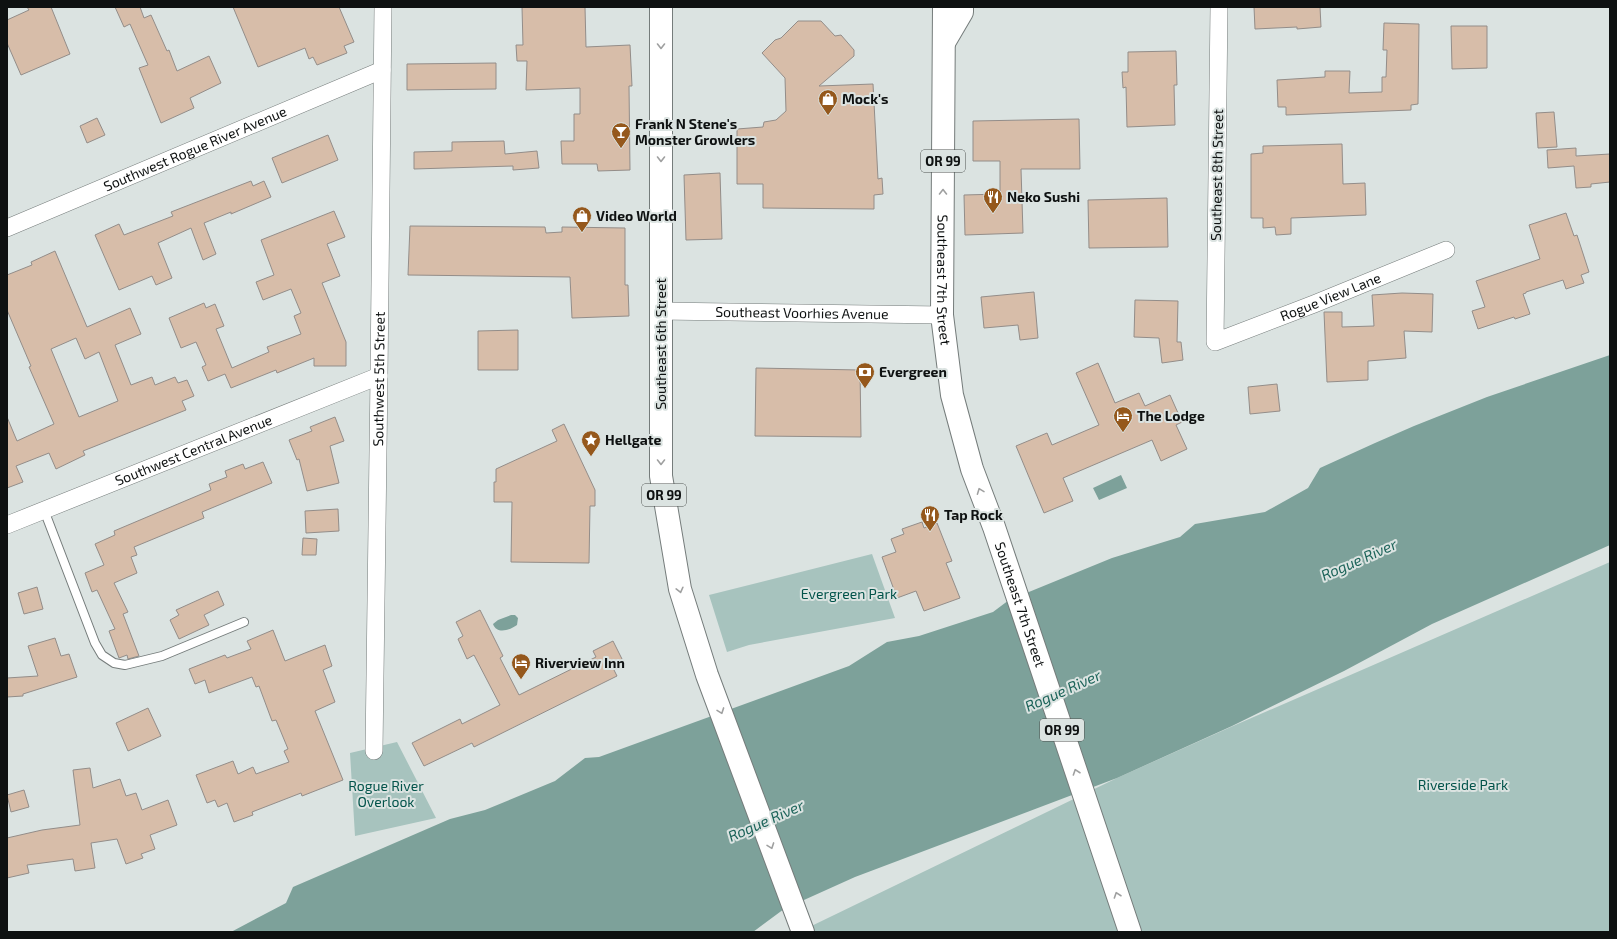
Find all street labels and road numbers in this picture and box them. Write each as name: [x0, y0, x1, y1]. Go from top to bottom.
street label: Southwest Rogue River Avenue: [101, 102, 289, 194]
street label: Southeast 8th Street: [1207, 109, 1226, 241]
road number: OR 99: [921, 150, 965, 172]
street label: Southeast 7th Street: [934, 215, 955, 346]
street label: Rogue View Lane: [1277, 269, 1383, 324]
street label: Southeast 6th Street: [652, 278, 669, 410]
street label: Southeast Voorhies Avenue: [715, 303, 889, 322]
street label: Southwest 5th Street: [369, 311, 388, 447]
street label: Southwest Central Avenue: [112, 411, 274, 489]
road number: OR 99: [642, 484, 686, 506]
street label: Southeast 7th Street: [992, 540, 1049, 669]
road number: OR 99: [1040, 719, 1084, 741]

